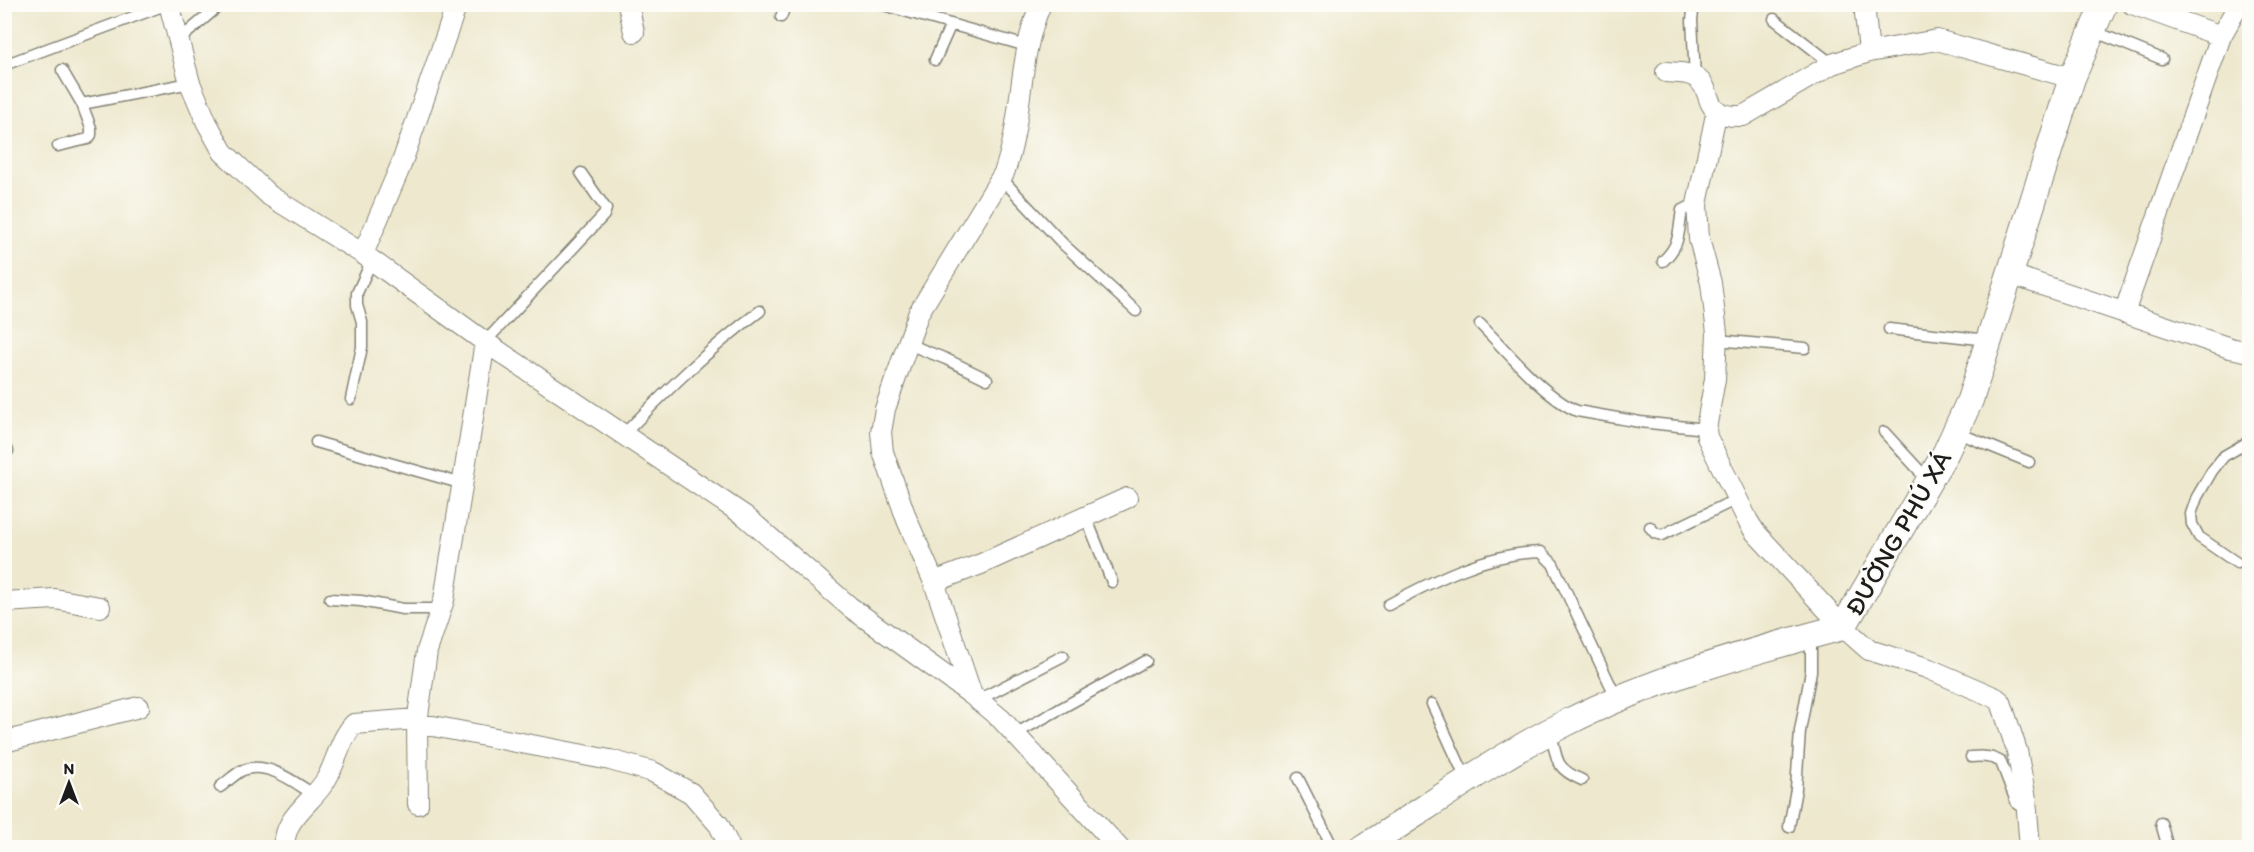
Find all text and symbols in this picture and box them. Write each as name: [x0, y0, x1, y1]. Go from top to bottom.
street label: ĐƯỜNG PHÚ XÁ: [1838, 444, 1958, 621]
north arrow: [39, 753, 99, 813]
text: N: [64, 759, 74, 778]

